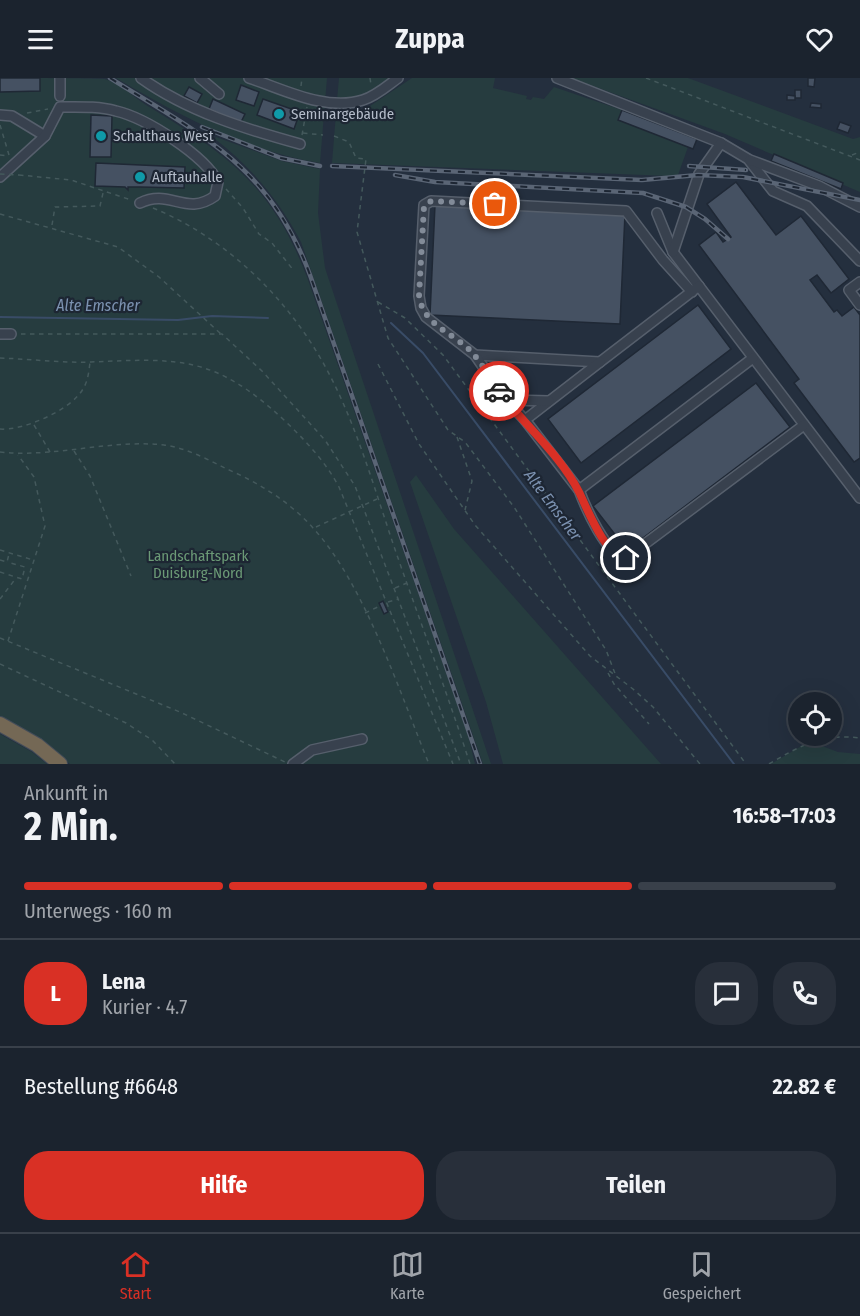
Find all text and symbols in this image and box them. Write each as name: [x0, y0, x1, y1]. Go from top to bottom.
icon: menu: [24, 23, 57, 56]
text: Zuppa: [395, 23, 465, 55]
icon: heart: [803, 23, 836, 56]
place label: Seminargebäude: [291, 105, 394, 123]
marker: Seminargebäude: [272, 107, 286, 121]
place label: Schalthaus West: [113, 127, 214, 145]
marker: Schalthaus West: [94, 129, 108, 143]
place label: Auftauhalle: [152, 168, 223, 186]
marker: Auftauhalle: [133, 170, 147, 184]
pin: [469, 178, 520, 229]
icon: bag: [478, 187, 511, 220]
water label: Alte Emscher: [55, 296, 140, 315]
courier: [469, 361, 529, 421]
icon: car: [483, 375, 516, 408]
water label: Alte Emscher: [520, 465, 586, 544]
pin: [600, 532, 651, 583]
icon: home: [609, 541, 642, 574]
park label: Landschaftspark Duisburg-Nord: [147, 547, 249, 582]
map controls: [788, 692, 842, 746]
button: locate: [788, 692, 842, 746]
text: Ankunft in: [24, 781, 108, 805]
text: 16:58–17:03: [733, 802, 836, 829]
text: 2 Min.: [24, 804, 118, 850]
text: Unterwegs · 160 m: [24, 899, 172, 923]
button: chat: [695, 962, 758, 1025]
button: phone: [773, 962, 836, 1025]
text: Lena: [102, 968, 145, 995]
text: L: [50, 980, 61, 1007]
text: Kurier · 4.7: [102, 995, 187, 1019]
text: Bestellung #6648: [24, 1073, 178, 1100]
text: 22.82 €: [773, 1073, 836, 1100]
button: Hilfe: [24, 1151, 424, 1220]
button: Teilen: [436, 1151, 836, 1220]
tab: Start: [119, 1248, 152, 1303]
tab: Karte: [390, 1248, 425, 1303]
tab: Gespeichert: [663, 1248, 741, 1303]

